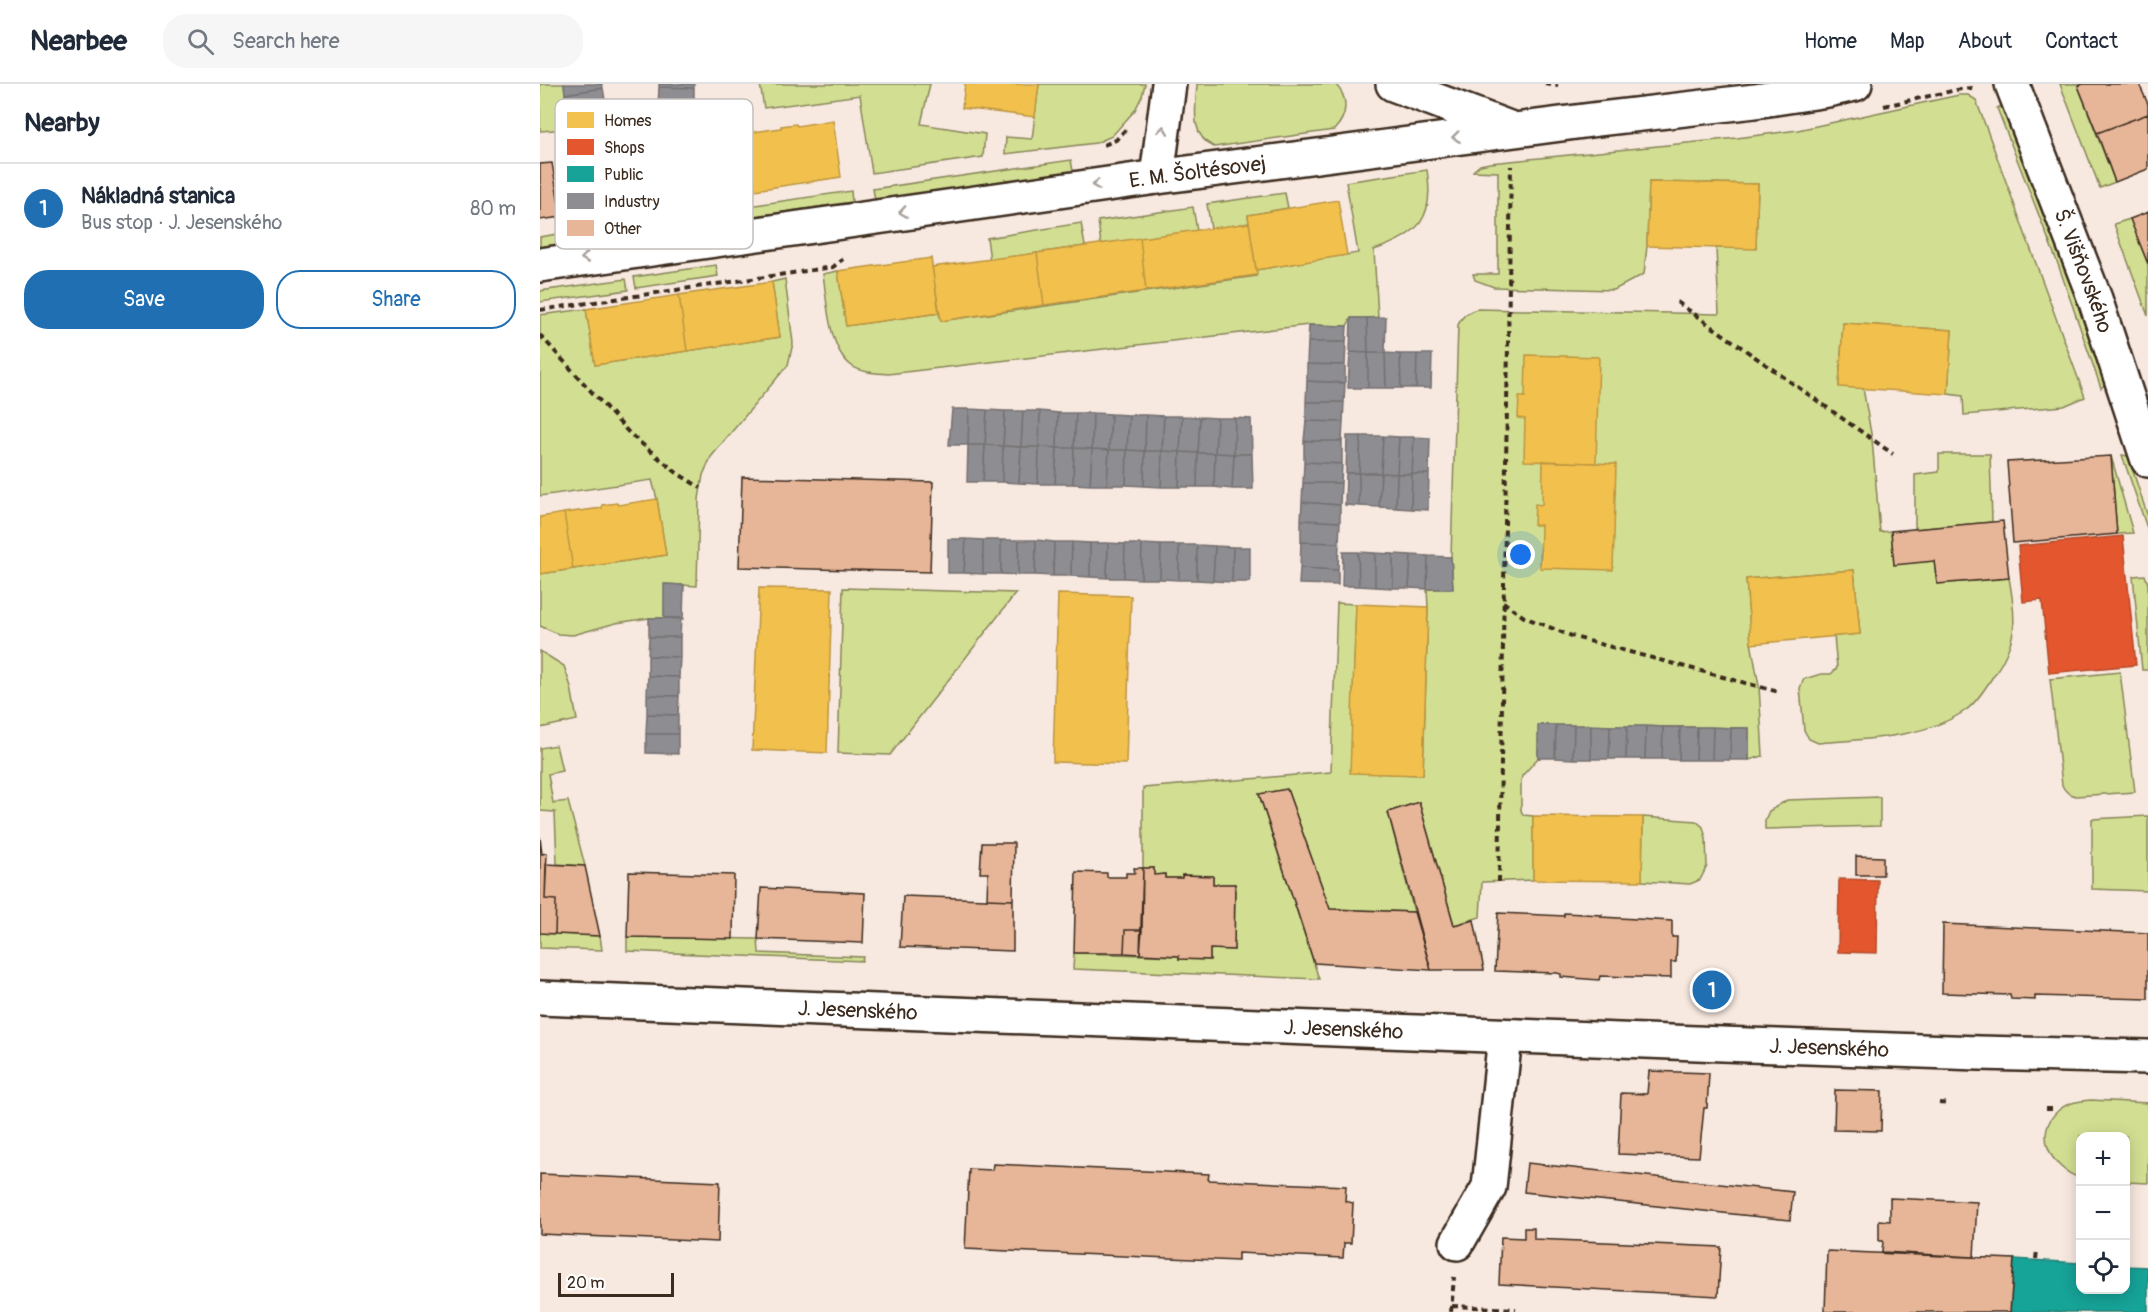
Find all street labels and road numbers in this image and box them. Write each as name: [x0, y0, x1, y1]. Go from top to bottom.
street label: E. M. Šoltésovej: [1127, 150, 1267, 195]
street label: Š. Višňovského: [2047, 205, 2118, 336]
street label: J. Jesenského: [797, 995, 918, 1027]
street label: J. Jesenského: [1283, 1014, 1404, 1046]
street label: J. Jesenského: [1769, 1033, 1889, 1064]

